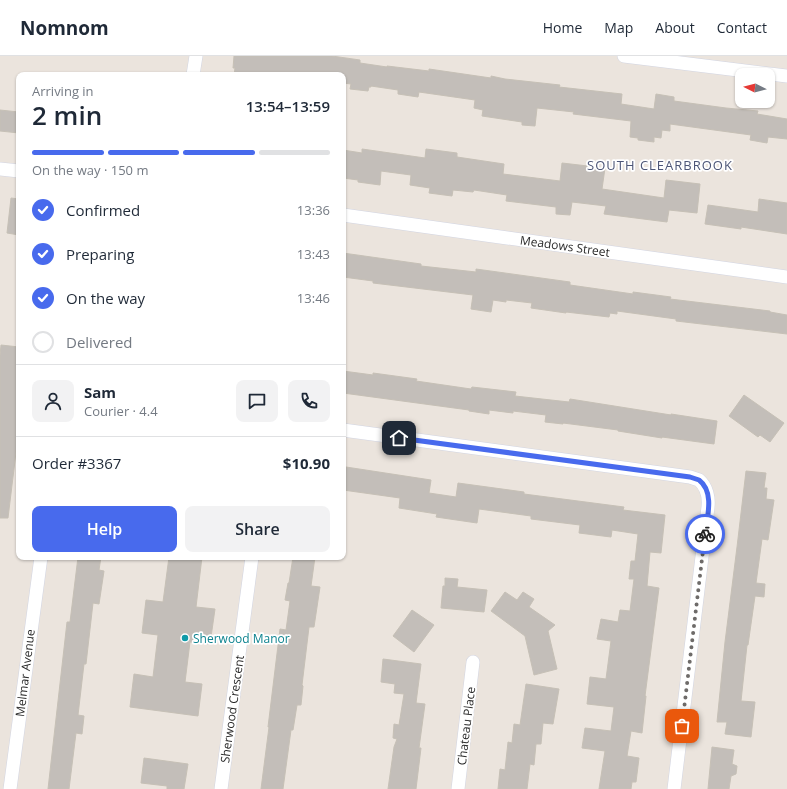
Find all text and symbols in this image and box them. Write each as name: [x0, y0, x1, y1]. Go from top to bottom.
text: Nomnom: [20, 15, 109, 41]
text: Home: [543, 18, 582, 37]
text: Map: [604, 18, 633, 37]
text: About: [655, 18, 695, 37]
text: Contact: [717, 18, 767, 37]
north arrow: [735, 68, 775, 108]
map controls: [735, 68, 775, 108]
text: Arriving in: [32, 82, 94, 100]
text: 13:54–13:59: [246, 96, 330, 116]
text: 2 min: [32, 97, 102, 133]
district label: SOUTH CLEARBROOK: [587, 156, 733, 174]
text: On the way · 150 m: [32, 161, 148, 179]
icon: check: [32, 199, 54, 221]
text: Confirmed: [66, 200, 140, 220]
text: 13:36: [297, 201, 330, 219]
street label: Meadows Street: [519, 231, 611, 261]
icon: check: [32, 243, 54, 265]
text: Preparing: [66, 244, 134, 264]
text: 13:43: [297, 245, 330, 263]
icon: check: [32, 287, 54, 309]
text: On the way: [66, 288, 145, 308]
text: 13:46: [297, 289, 330, 307]
text: Delivered: [66, 332, 133, 352]
button: person: [32, 380, 74, 422]
button: chat: [236, 380, 278, 422]
button: phone: [288, 380, 330, 422]
text: Sam: [84, 382, 116, 402]
text: Courier · 4.4: [84, 402, 158, 420]
pin: [382, 421, 416, 455]
icon: home: [388, 427, 410, 449]
text: Order #3367: [32, 453, 121, 473]
text: $10.90: [283, 453, 330, 473]
button: Help: [32, 506, 177, 552]
button: Share: [185, 506, 330, 552]
courier: [685, 514, 725, 554]
icon: bike: [694, 523, 716, 545]
street label: Melmar Avenue: [11, 628, 39, 718]
place label: Sherwood Manor: [193, 630, 290, 647]
marker: Sherwood Manor: [180, 633, 190, 643]
street label: Sherwood Crescent: [216, 654, 248, 764]
street label: Chateau Place: [453, 685, 479, 766]
pin: [665, 709, 699, 743]
icon: bag: [671, 715, 693, 737]

